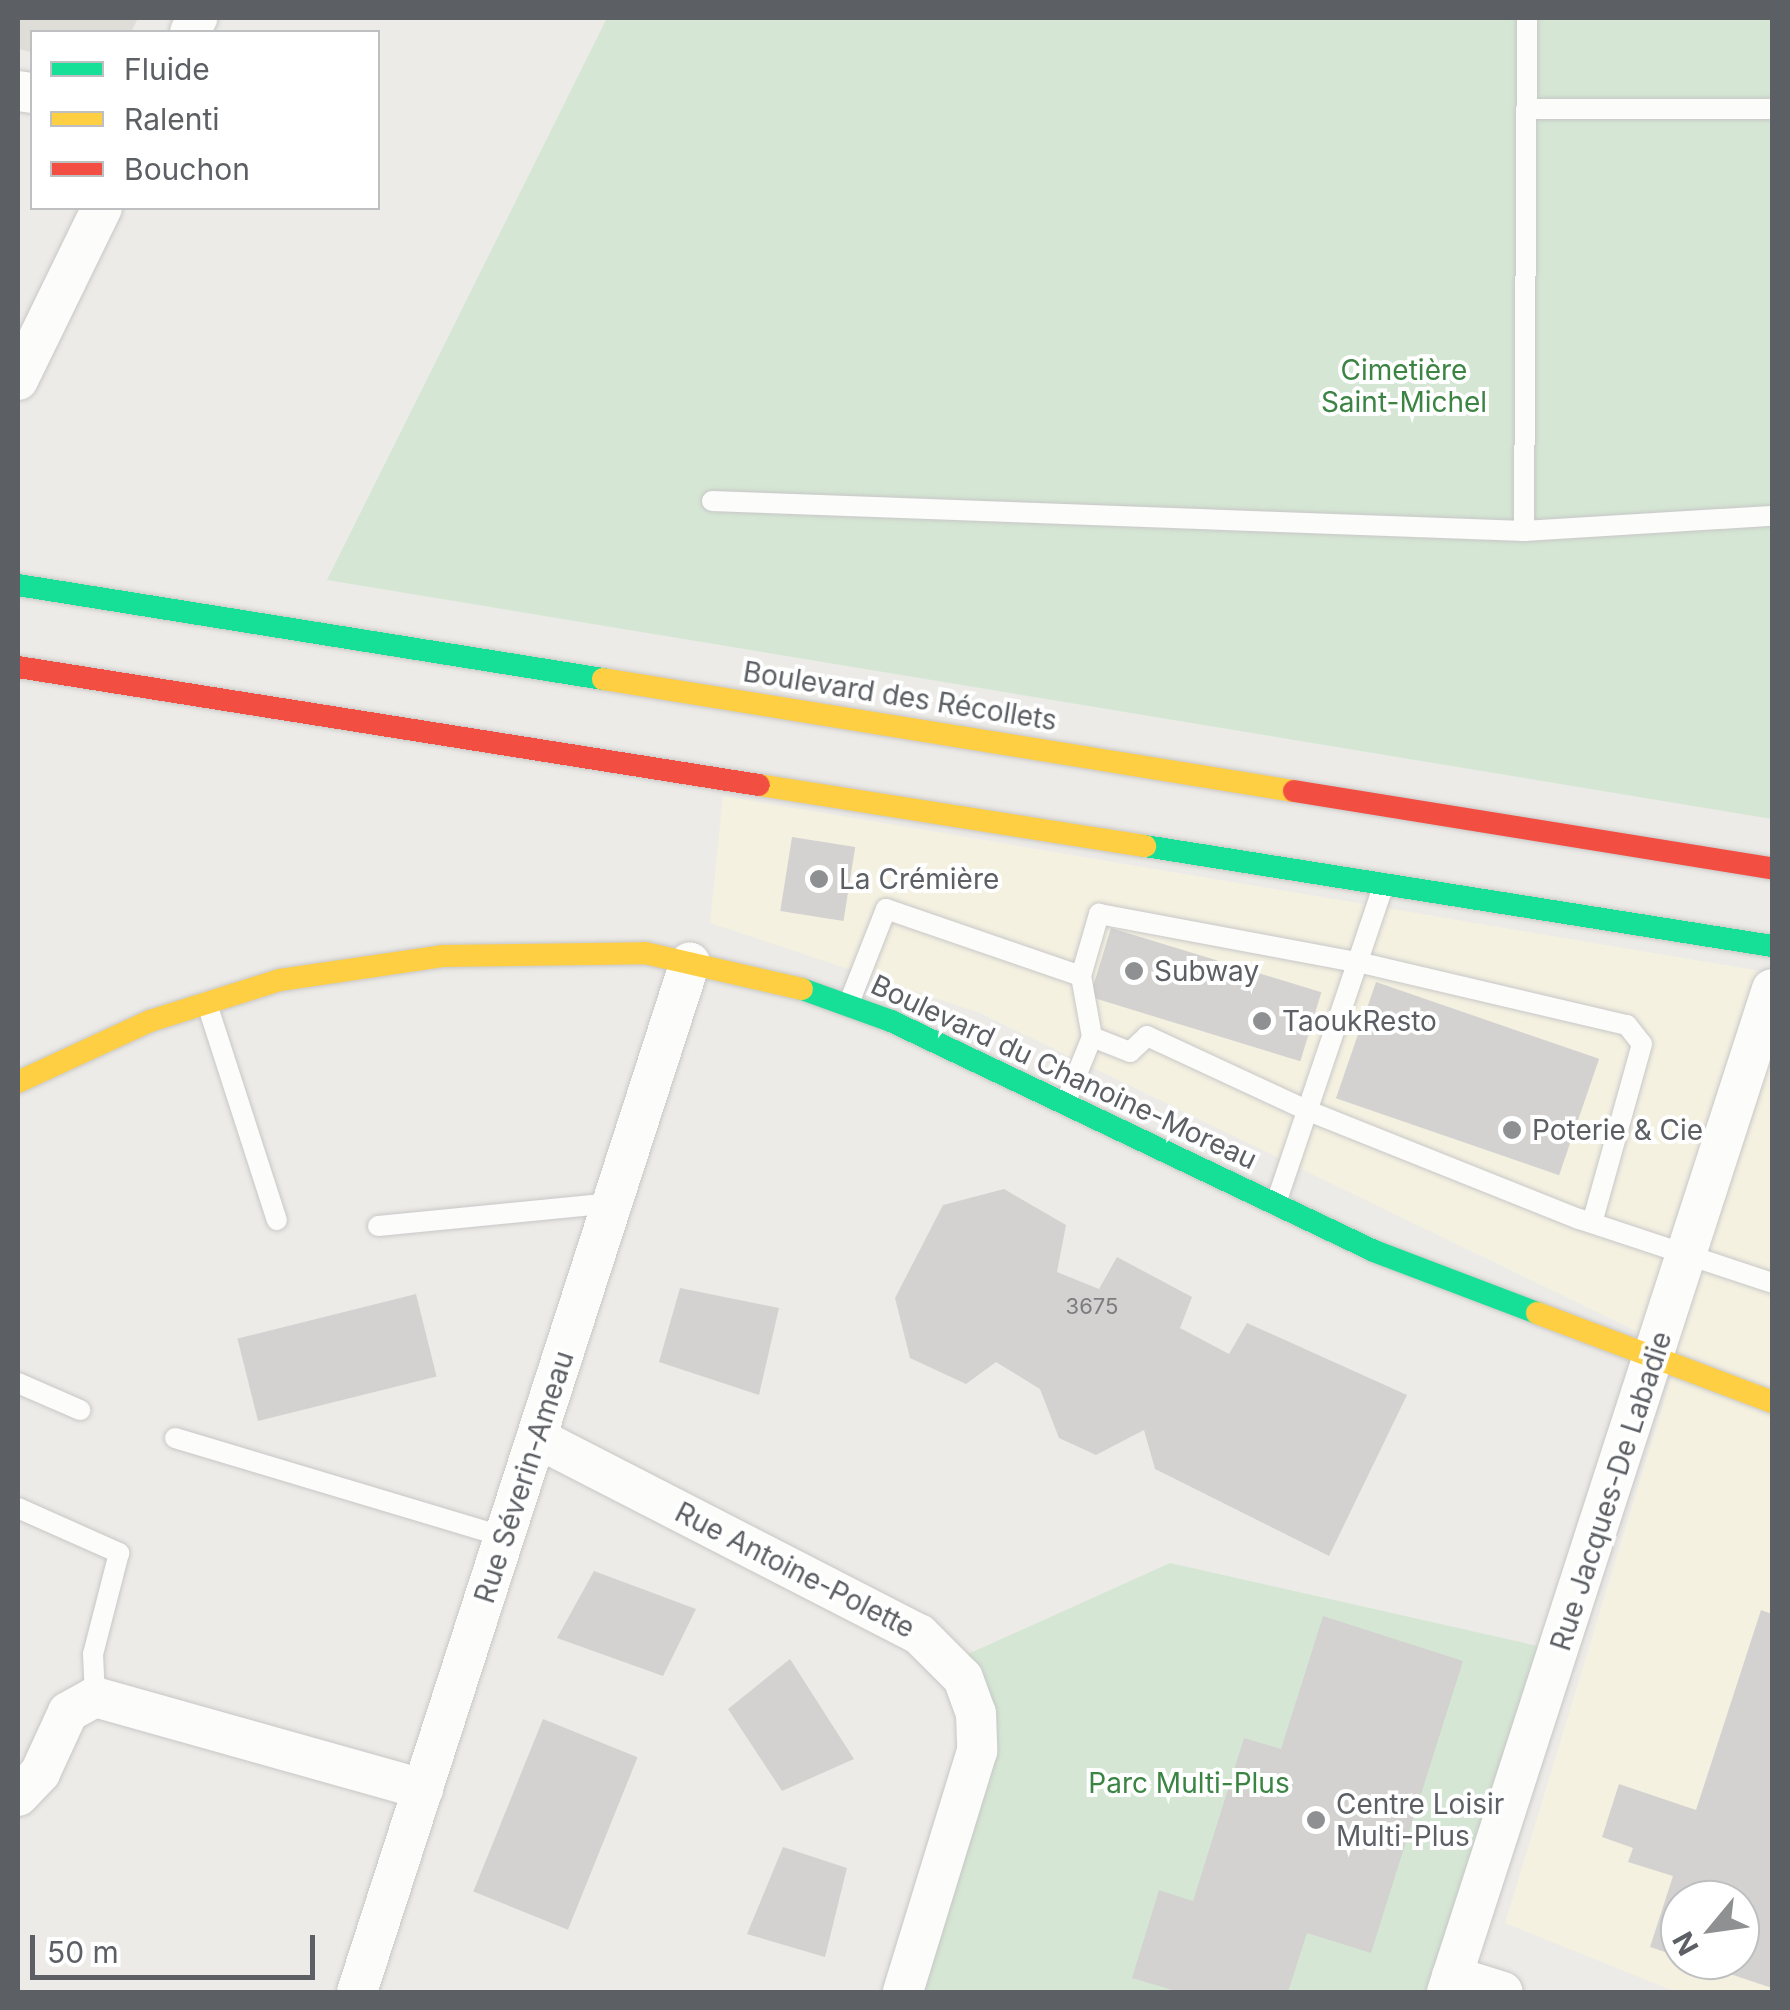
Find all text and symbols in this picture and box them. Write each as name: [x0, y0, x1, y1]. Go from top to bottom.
legend: [30, 30, 380, 210]
text: Fluide: [124, 51, 210, 87]
text: Ralenti: [124, 101, 220, 137]
text: Bouchon: [124, 151, 250, 187]
park label: Cimetière Saint-Michel: [1321, 353, 1487, 419]
street label: Boulevard des Récollets: [741, 655, 1059, 737]
place label: La Crémière: [839, 862, 999, 896]
marker: La Crémière: [808, 868, 830, 890]
place label: Subway: [1154, 954, 1259, 988]
marker: Subway: [1123, 960, 1145, 982]
street label: Boulevard du Chanoine-Moreau: [866, 968, 1262, 1176]
place label: TaoukResto: [1282, 1004, 1437, 1038]
marker: TaoukResto: [1251, 1010, 1273, 1032]
place label: Poterie & Cie: [1532, 1113, 1703, 1147]
marker: Poterie & Cie: [1501, 1119, 1523, 1141]
house number: 3675: [1066, 1294, 1118, 1320]
street label: Rue Jacques-De Labadie: [1543, 1327, 1679, 1655]
street label: Rue Séverin-Ameau: [467, 1347, 581, 1607]
street label: Rue Antoine-Polette: [670, 1495, 920, 1645]
park label: Parc Multi-Plus: [1088, 1766, 1290, 1800]
place label: Centre Loisir Multi-Plus: [1336, 1787, 1504, 1853]
marker: Centre Loisir Multi-Plus: [1305, 1809, 1327, 1831]
north arrow: [1660, 1880, 1760, 1980]
scale bar: [35, 1915, 320, 1977]
text: N: [1665, 1926, 1706, 1961]
text: 50 m: [47, 1934, 119, 1970]

